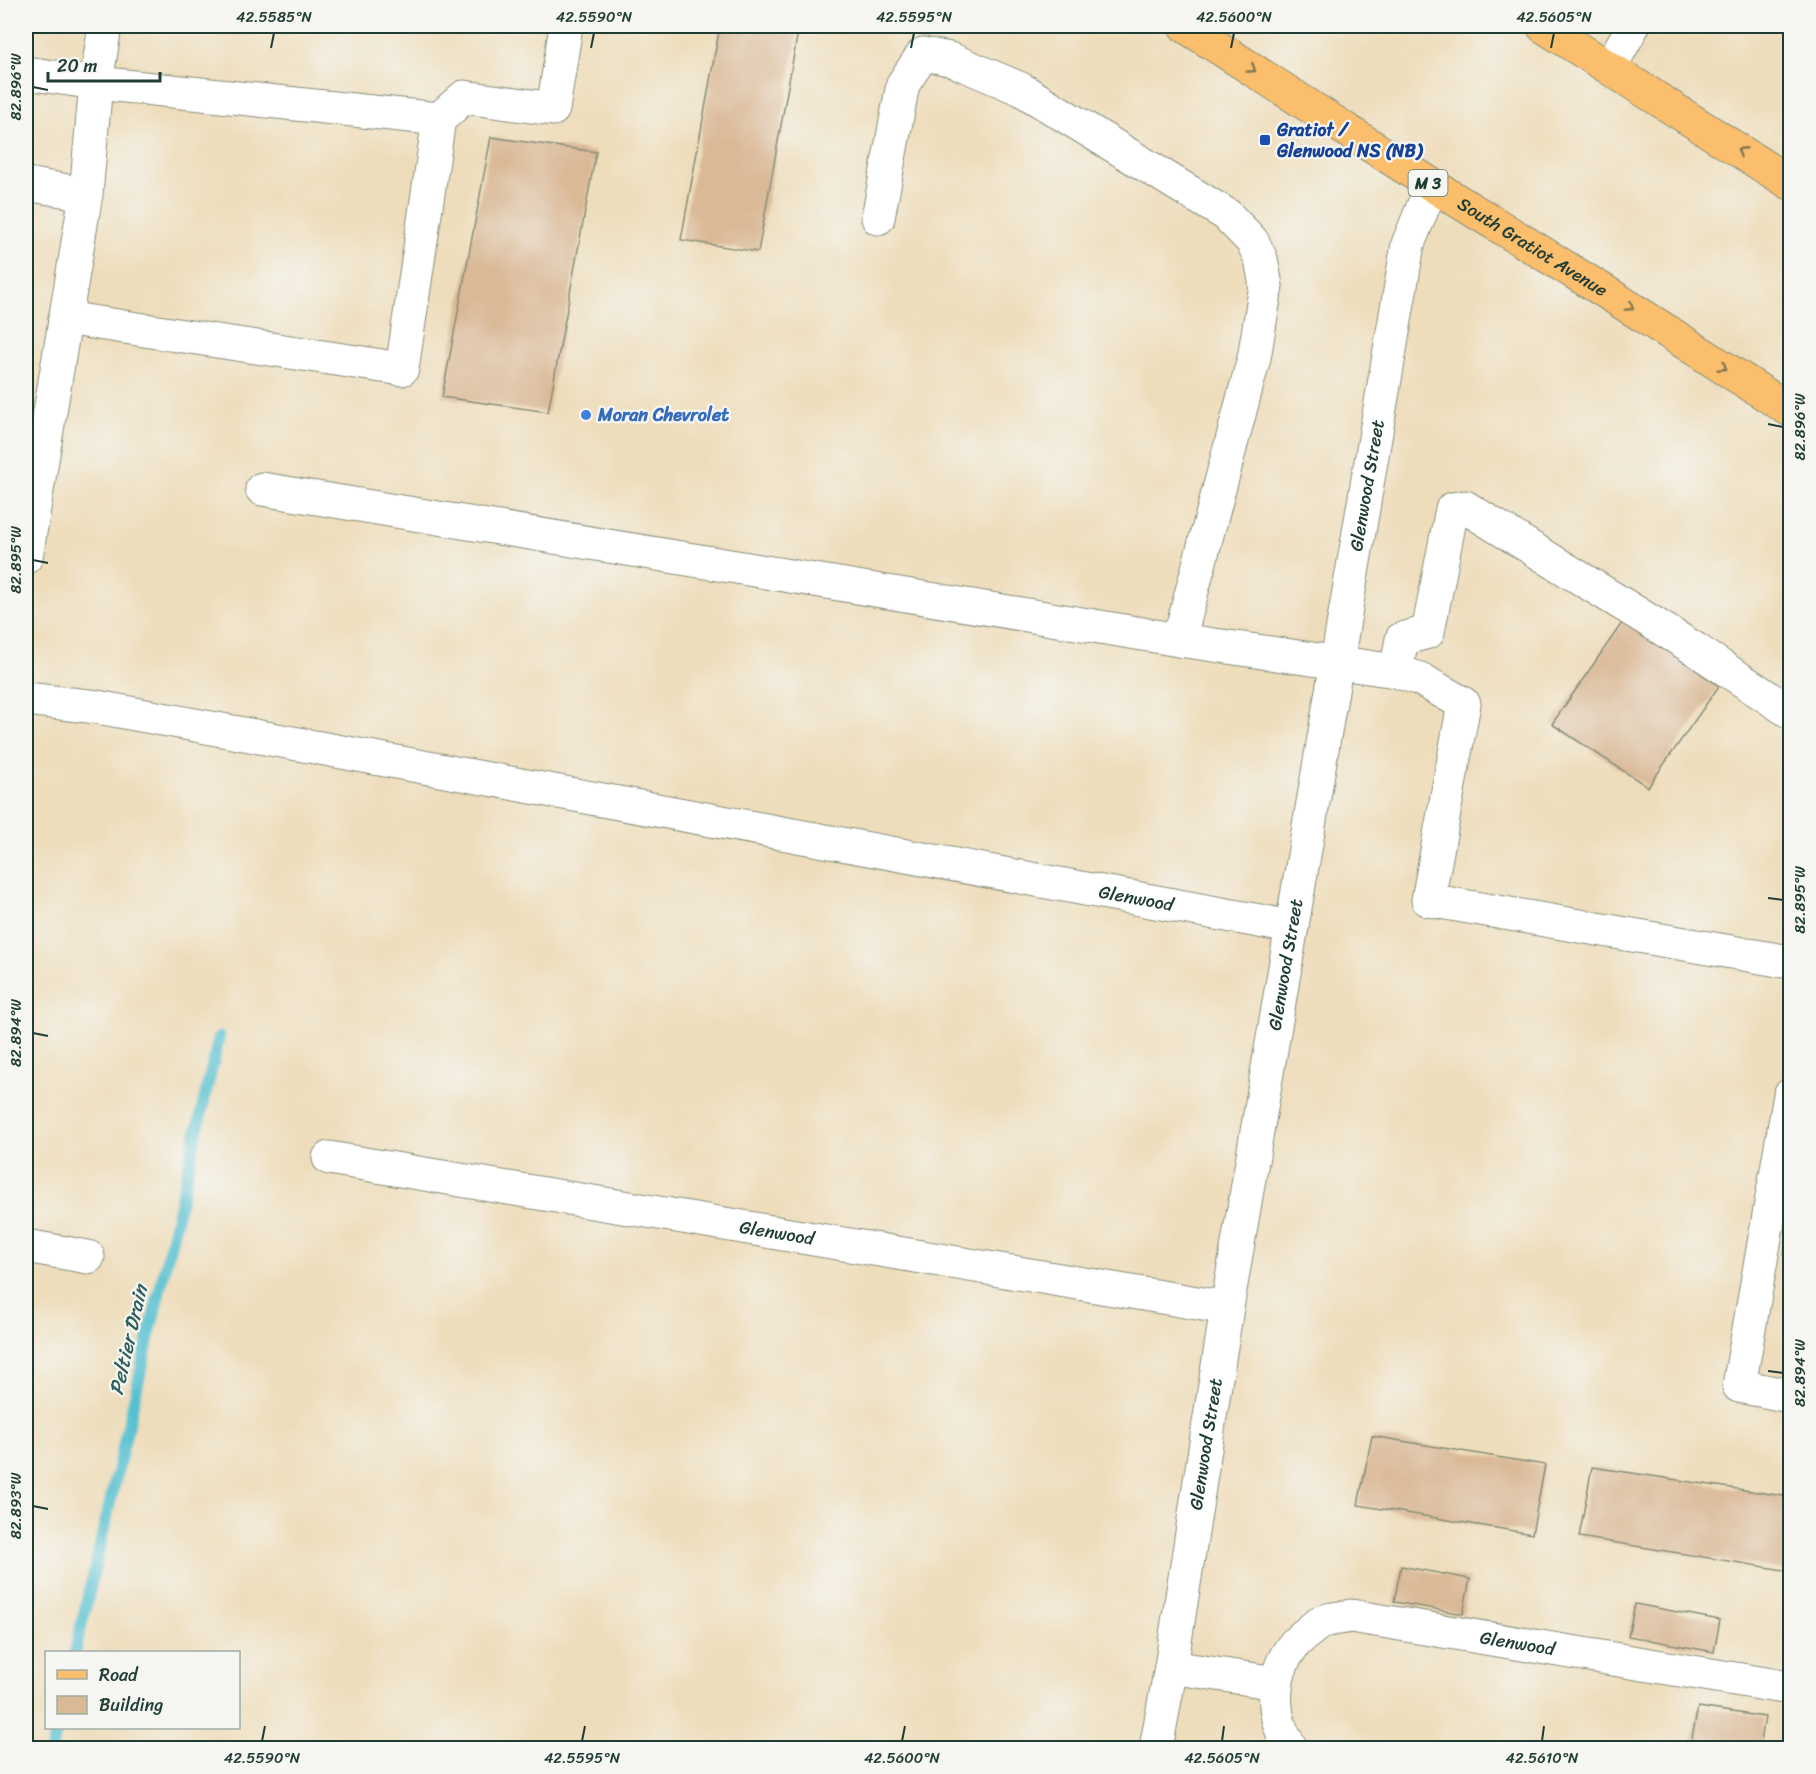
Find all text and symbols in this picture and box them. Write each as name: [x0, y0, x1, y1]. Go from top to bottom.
text: 42.5585°N: [236, 4, 313, 30]
text: 42.5590°N: [556, 4, 633, 30]
text: 42.5595°N: [876, 4, 953, 30]
text: 42.5600°N: [1196, 4, 1273, 30]
text: 42.5605°N: [1516, 4, 1592, 30]
scale bar: [48, 45, 160, 83]
text: 20 m: [57, 50, 97, 82]
text: 82.896°W: [3, 53, 29, 121]
one-way arrow: [1245, 61, 1256, 72]
place label: Gratiot / Glenwood NS (NB): [1276, 114, 1424, 167]
marker: Gratiot / Glenwood NS (NB): [1258, 133, 1272, 147]
one-way arrow: [1737, 147, 1747, 159]
road number: M 3: [1408, 170, 1448, 196]
street label: South Gratiot Avenue: [1451, 188, 1614, 306]
one-way arrow: [1623, 300, 1634, 311]
one-way arrow: [1716, 360, 1727, 371]
text: 82.896°W: [1787, 393, 1813, 461]
place label: Moran Chevrolet: [597, 399, 729, 431]
marker: Moran Chevrolet: [579, 408, 593, 422]
street label: Glenwood Street: [1340, 417, 1394, 554]
text: 82.895°W: [3, 526, 29, 594]
text: 82.895°W: [1787, 866, 1813, 934]
street label: Glenwood: [1096, 876, 1178, 921]
street label: Glenwood Street: [1258, 896, 1312, 1033]
text: 82.894°W: [3, 999, 29, 1067]
street label: Glenwood: [737, 1211, 818, 1255]
water label: Peltier Drain: [99, 1279, 159, 1399]
text: 82.894°W: [1787, 1339, 1813, 1407]
street label: Glenwood Street: [1180, 1376, 1232, 1512]
text: 82.893°W: [3, 1472, 29, 1539]
street label: Glenwood: [1478, 1621, 1559, 1665]
legend: [45, 1651, 240, 1729]
text: Road: [99, 1659, 139, 1691]
text: Building: [99, 1689, 163, 1721]
text: 42.5590°N: [224, 1745, 301, 1771]
text: 42.5595°N: [544, 1745, 621, 1771]
text: 42.5600°N: [864, 1745, 941, 1771]
text: 42.5605°N: [1184, 1745, 1260, 1771]
text: 42.5610°N: [1506, 1745, 1579, 1771]

